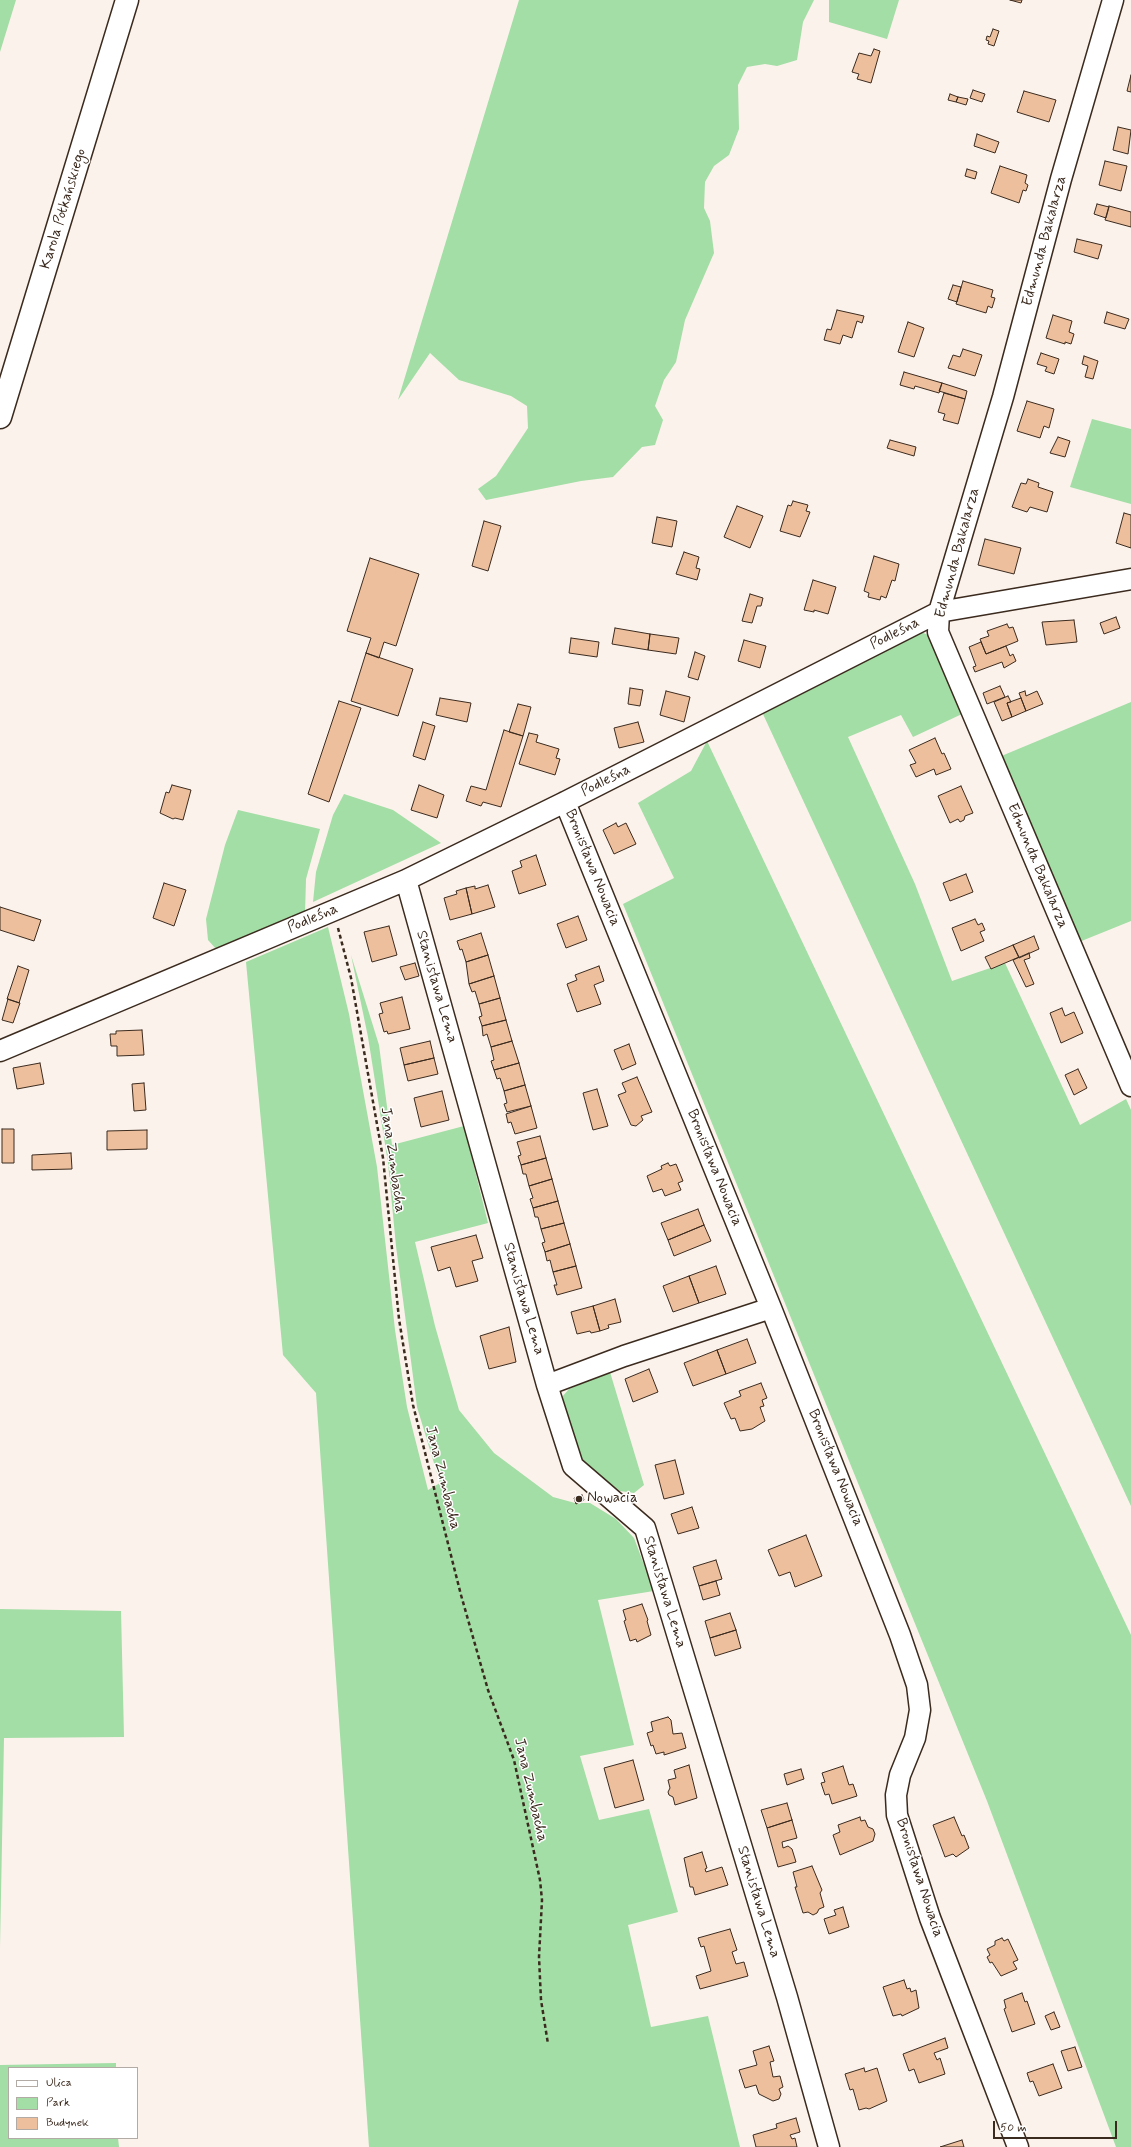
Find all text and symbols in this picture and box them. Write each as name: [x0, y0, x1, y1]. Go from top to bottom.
street label: Karola Potkańskiego: [37, 147, 91, 271]
street label: Edmunda Bakalarza: [1019, 174, 1071, 308]
street label: Edmunda Bakalarza: [932, 486, 984, 620]
street label: Podleśna: [867, 614, 923, 654]
street label: Podleśna: [578, 761, 634, 801]
street label: Edmunda Bakalarza: [1002, 801, 1072, 931]
street label: Bronisława Nowacia: [560, 807, 624, 929]
street label: Podleśna: [285, 900, 341, 938]
street label: Stanisława Lema: [411, 929, 461, 1045]
street label: Jana Zumbacha: [376, 1106, 408, 1214]
street label: Bronisława Nowacia: [682, 1107, 746, 1229]
street label: Stanisława Lema: [498, 1241, 548, 1357]
street label: Bronisława Nowacia: [803, 1407, 867, 1529]
street label: Jana Zumbacha: [420, 1424, 464, 1532]
place label: Nowacia: [587, 1490, 638, 1508]
marker: Nowacia: [574, 1494, 584, 1504]
street label: Stanisława Lema: [638, 1534, 690, 1650]
street label: Jana Zumbacha: [509, 1736, 551, 1844]
street label: Bronisława Nowacia: [891, 1816, 947, 1940]
street label: Stanisława Lema: [732, 1844, 784, 1960]
legend: [8, 2067, 138, 2139]
text: Ulica: [46, 2075, 72, 2091]
text: Park: [46, 2095, 70, 2111]
scale bar: [995, 2113, 1119, 2139]
text: Budynek: [46, 2115, 89, 2131]
text: 50 m: [1000, 2120, 1027, 2136]

